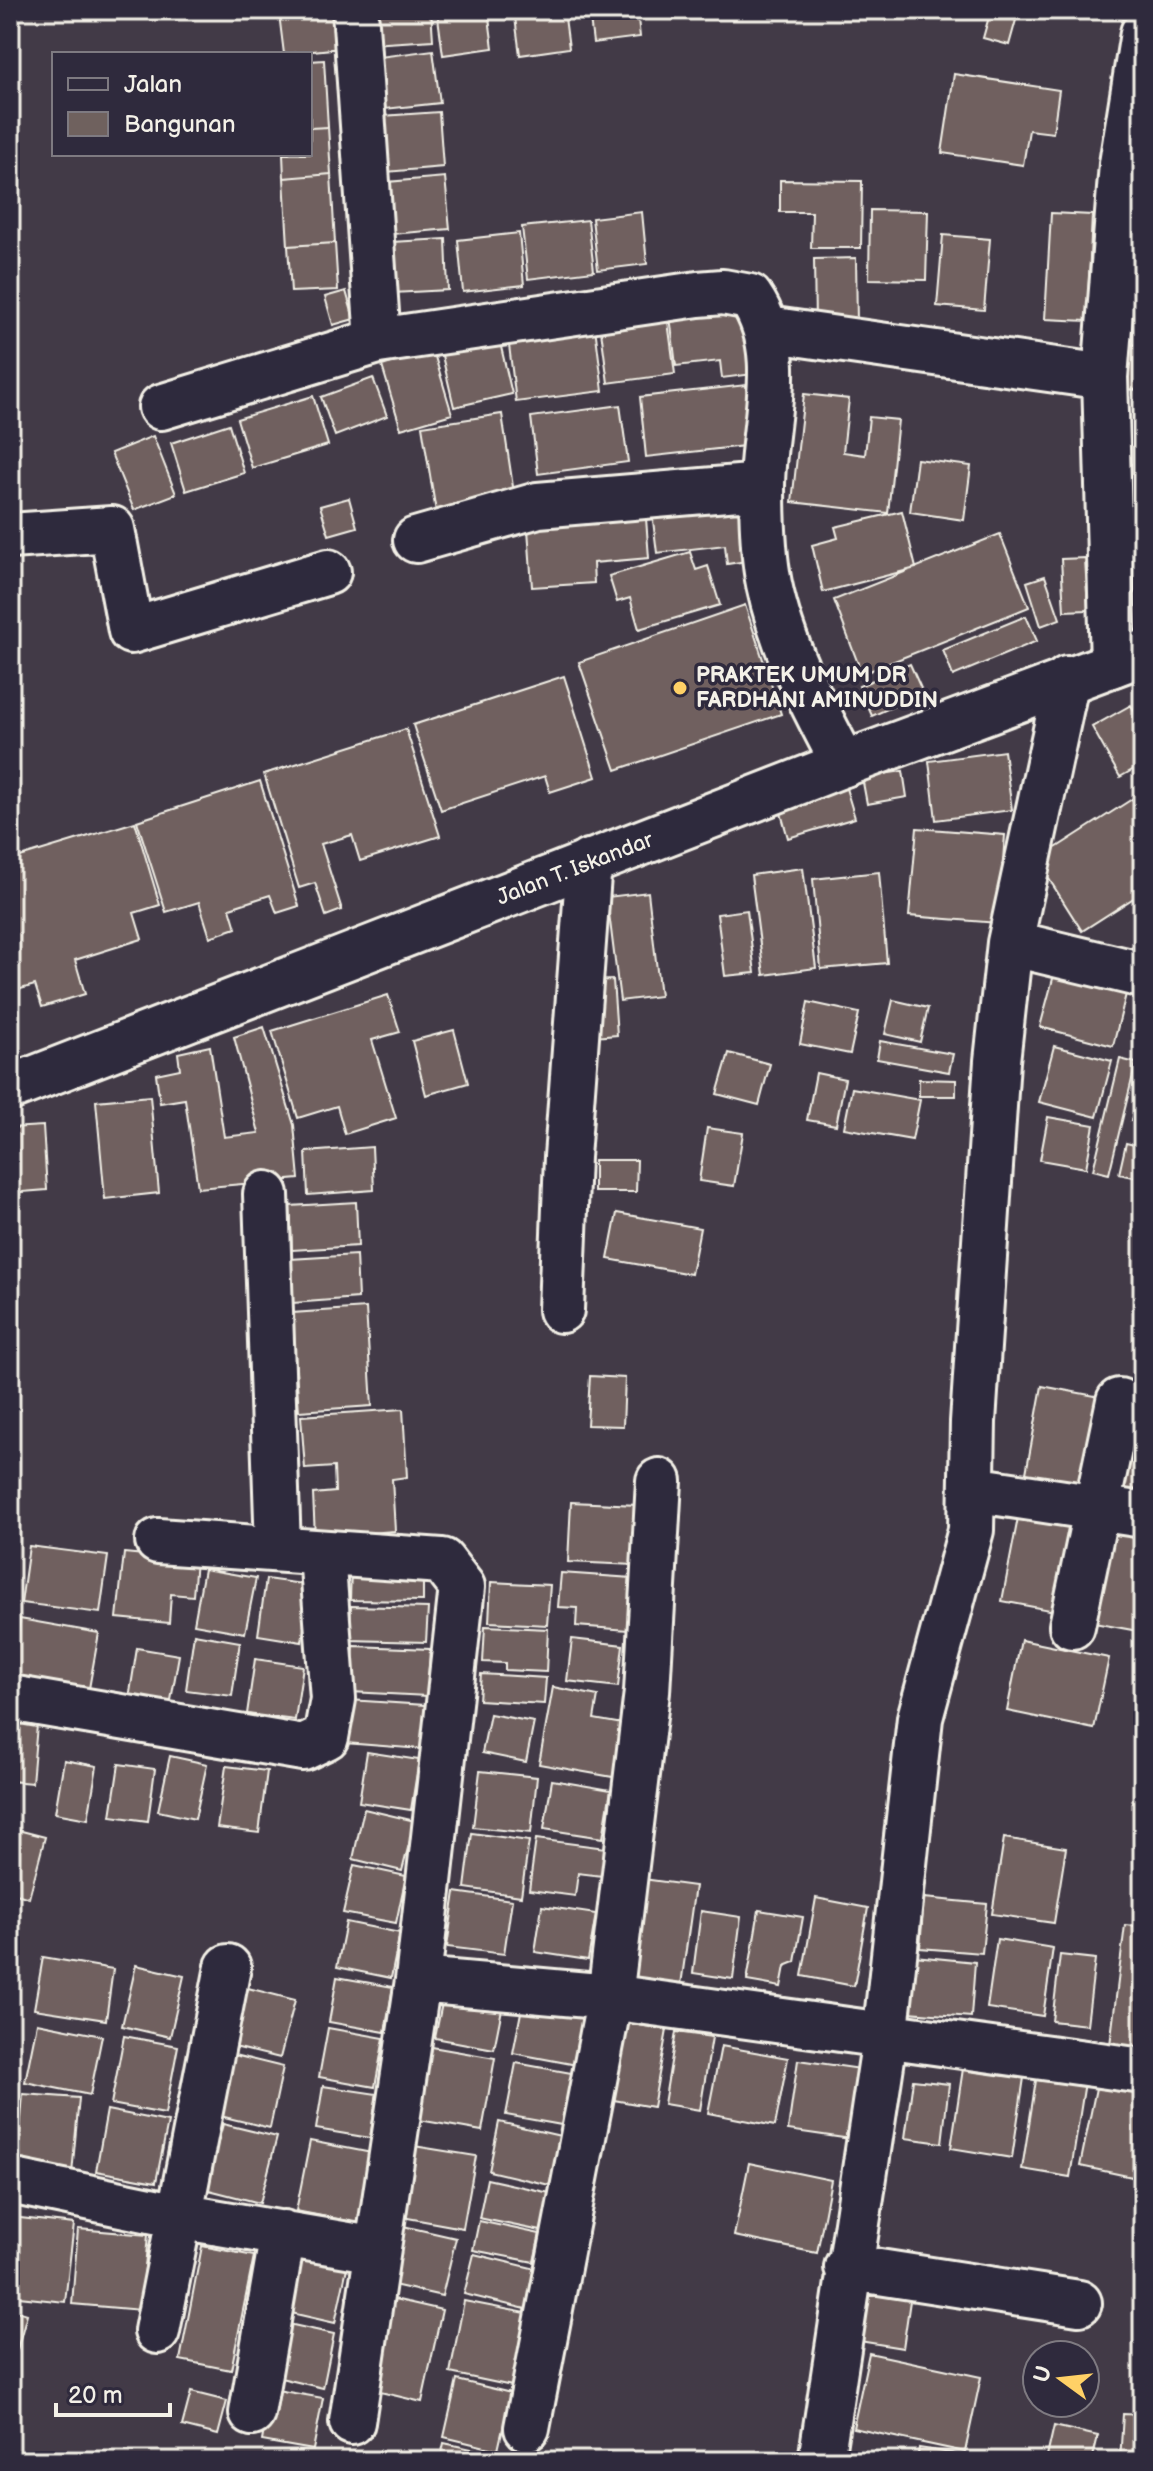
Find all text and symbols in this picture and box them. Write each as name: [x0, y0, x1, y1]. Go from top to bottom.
legend: [52, 52, 312, 156]
text: Jalan: [124, 70, 182, 99]
text: Bangunan: [124, 110, 235, 139]
place label: PRAKTEK UMUM DR FARDHANI AMINUDDIN: [696, 662, 938, 714]
marker: PRAKTEK UMUM DR FARDHANI AMINUDDIN: [671, 679, 689, 697]
street label: Jalan T. Iskandar: [493, 826, 658, 911]
north arrow: [1021, 2339, 1101, 2419]
text: U: [1028, 2363, 1058, 2385]
scale bar: [56, 2367, 170, 2417]
text: 20 m: [68, 2381, 123, 2410]

